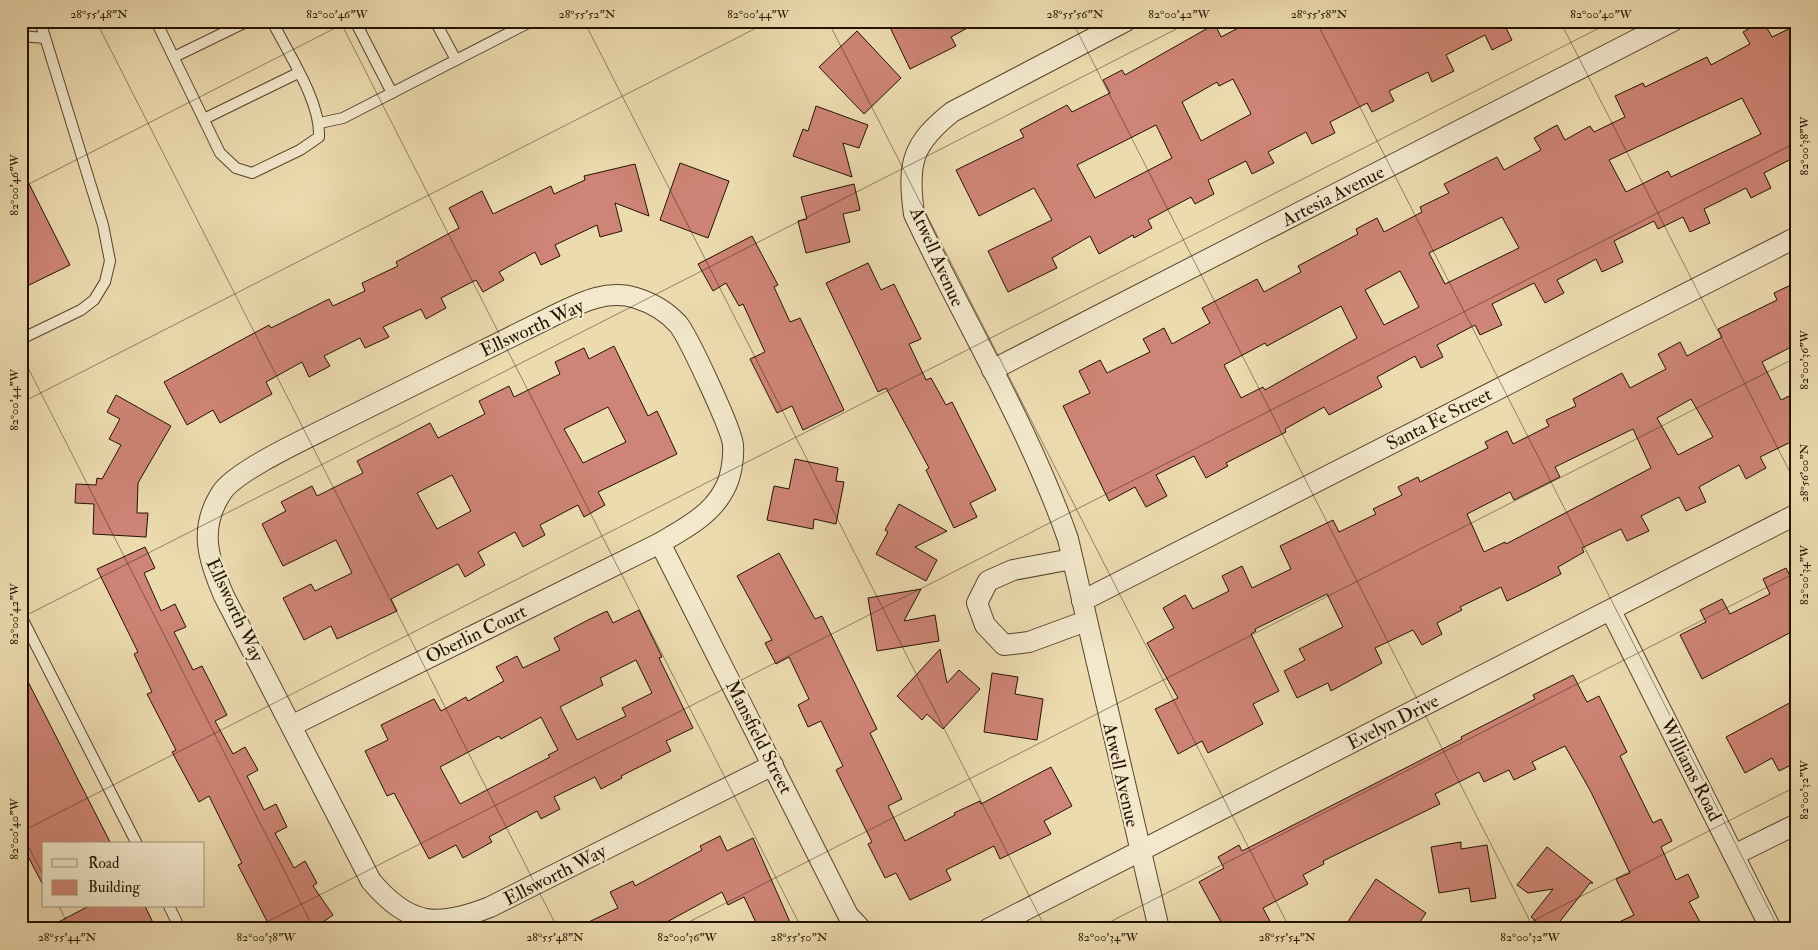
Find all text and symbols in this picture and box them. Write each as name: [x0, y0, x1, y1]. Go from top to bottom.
text: 28°55'48"N: [70, 7, 128, 22]
text: 82°00'46"W: [306, 7, 368, 22]
text: 28°55'52"N: [559, 7, 616, 22]
text: 82°00'44"W: [727, 7, 790, 22]
text: 28°55'56"N: [1047, 7, 1104, 22]
text: 82°00'42"W: [1148, 7, 1210, 22]
text: 28°55'58"N: [1291, 7, 1347, 22]
text: 82°00'40"W: [1570, 7, 1632, 22]
text: 82°00'38"W: [1797, 116, 1812, 176]
text: 82°00'46"W: [7, 154, 22, 216]
street label: Artesia Avenue: [1277, 160, 1388, 232]
street label: Atwell Avenue: [904, 203, 970, 311]
street label: Ellsworth Way: [476, 293, 588, 362]
text: 82°00'36"W: [1797, 329, 1812, 390]
text: 82°00'44"W: [7, 368, 22, 431]
street label: Santa Fe Street: [1382, 382, 1496, 456]
text: 28°56'00"N: [1797, 443, 1812, 502]
text: 82°00'34"W: [1797, 544, 1812, 605]
street label: Ellsworth Way: [201, 554, 270, 666]
text: 82°00'42"W: [7, 583, 22, 645]
street label: Oberlin Court: [421, 599, 531, 669]
street label: Mansfield Street: [720, 676, 798, 798]
street label: Evelyn Drive: [1343, 689, 1443, 755]
street label: Williams Road: [1654, 714, 1727, 826]
street label: Atwell Avenue: [1097, 719, 1145, 830]
text: 82°00'32"W: [1797, 759, 1812, 820]
text: 82°00'40"W: [7, 798, 22, 860]
street label: Ellsworth Way: [500, 839, 611, 911]
legend: [42, 842, 205, 908]
text: Road: [88, 854, 120, 873]
text: Building: [88, 878, 140, 897]
text: 28°55'44"N: [38, 930, 96, 945]
text: 82°00'38"W: [236, 930, 296, 945]
text: 28°55'48"N: [526, 930, 584, 945]
text: 82°00'36"W: [657, 930, 718, 945]
text: 28°55'50"N: [771, 930, 828, 945]
text: 82°00'34"W: [1078, 930, 1139, 945]
text: 28°55'54"N: [1259, 930, 1316, 945]
text: 82°00'32"W: [1500, 930, 1561, 945]

